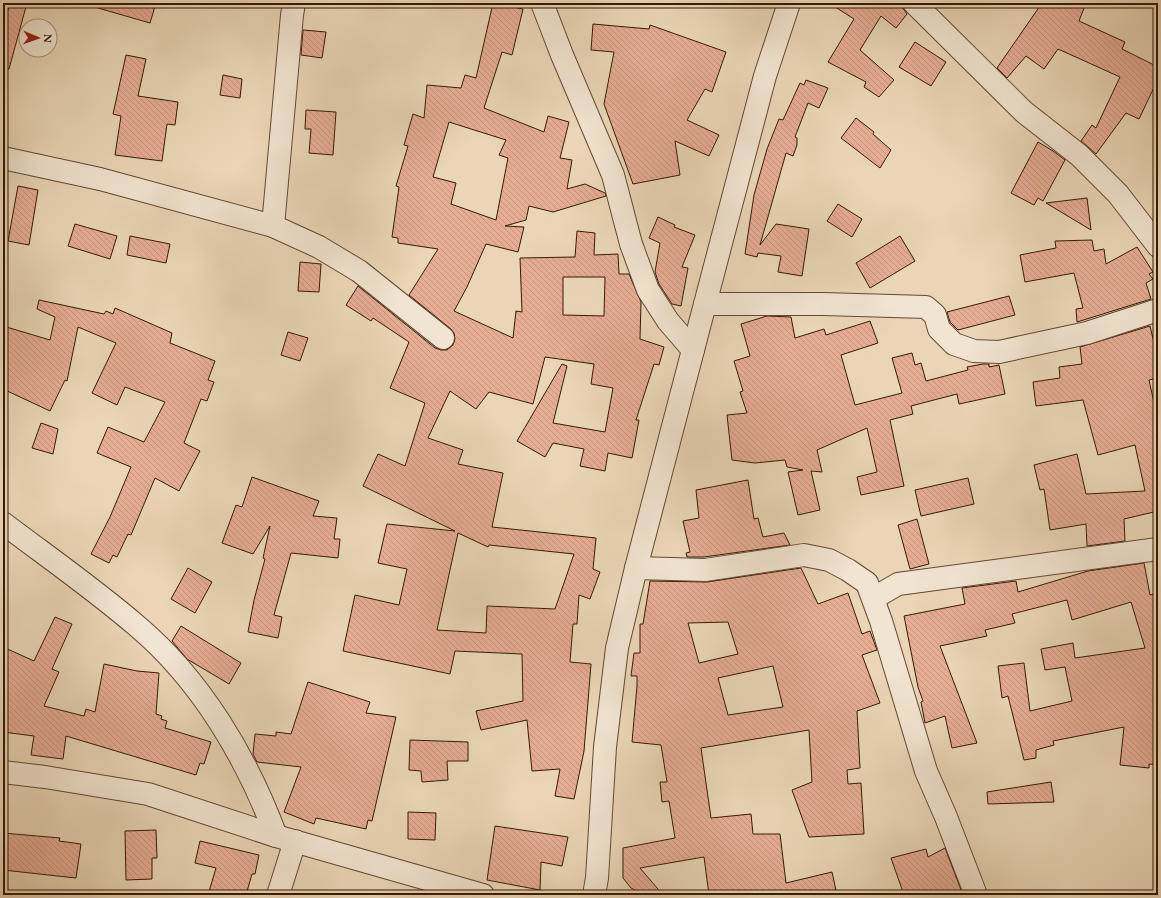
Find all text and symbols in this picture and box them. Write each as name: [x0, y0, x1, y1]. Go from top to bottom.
north arrow: [18, 18, 58, 58]
text: N: [41, 34, 55, 43]

